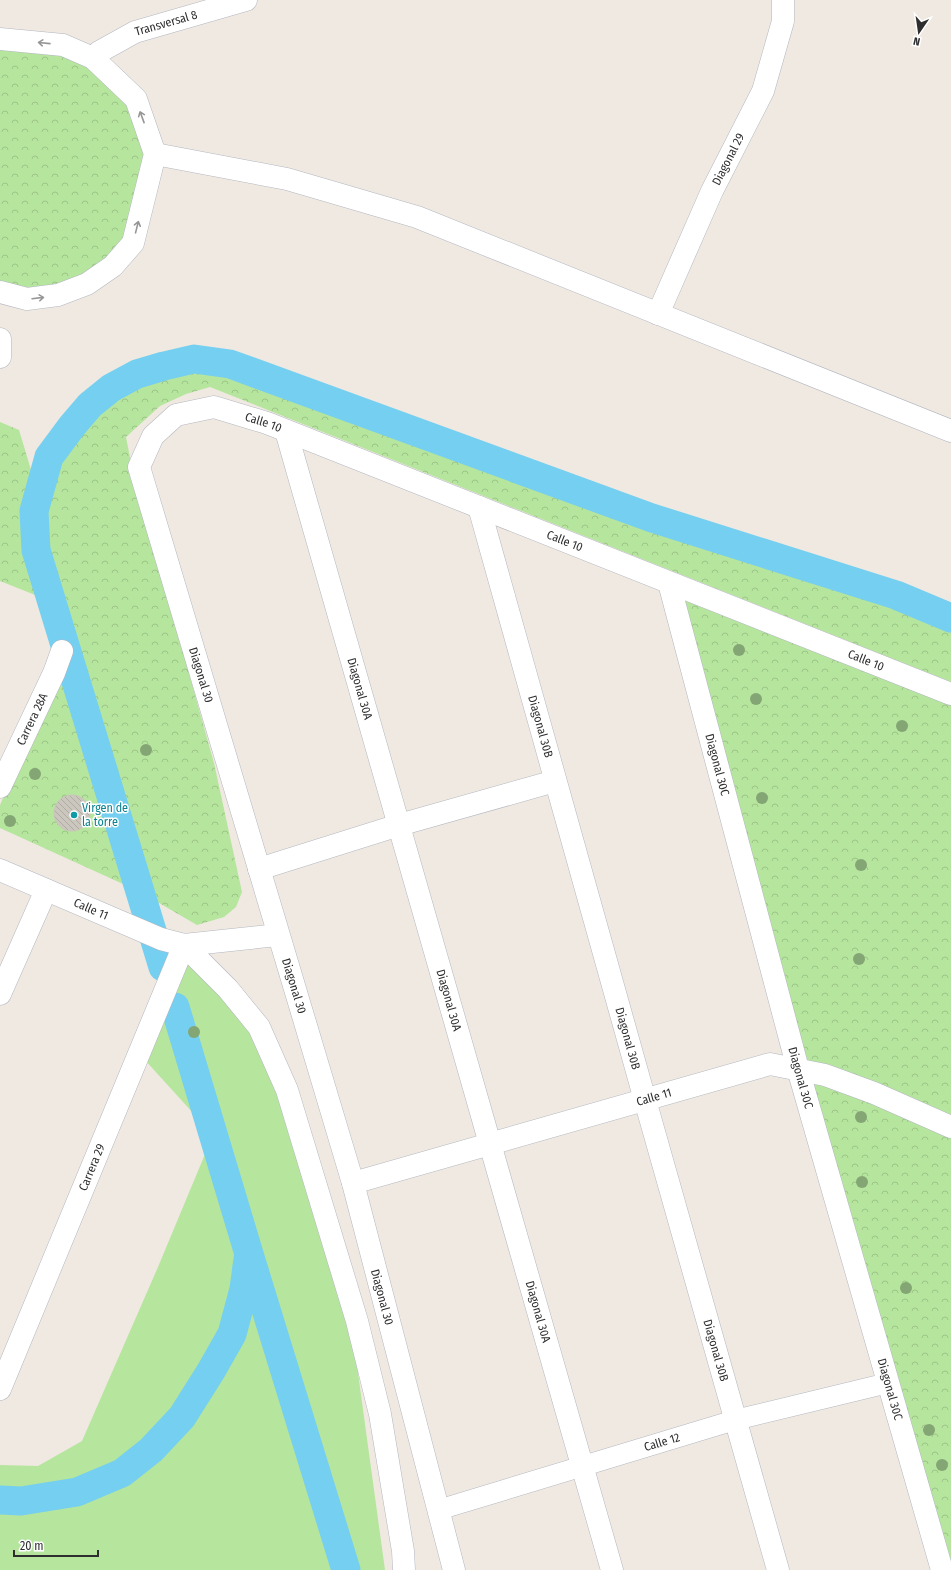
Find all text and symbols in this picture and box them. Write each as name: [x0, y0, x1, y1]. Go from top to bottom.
street label: Transversal 8: [133, 7, 199, 39]
north arrow: [899, 12, 939, 52]
text: N: [912, 34, 922, 48]
one-way arrow: [38, 39, 51, 47]
one-way arrow: [138, 112, 146, 124]
street label: Diagonal 29: [709, 131, 747, 188]
one-way arrow: [134, 221, 142, 234]
one-way arrow: [31, 294, 44, 302]
street label: Calle 10: [243, 410, 284, 435]
street label: Calle 10: [545, 528, 585, 554]
street label: Diagonal 30: [186, 646, 216, 704]
street label: Calle 10: [846, 647, 886, 674]
street label: Diagonal 30A: [344, 656, 375, 722]
street label: Carrera 28A: [14, 690, 51, 748]
street label: Diagonal 30B: [525, 694, 556, 760]
street label: Diagonal 30C: [702, 732, 732, 797]
place label: Virgen de la torre: [82, 801, 128, 829]
marker: Virgen de la torre: [69, 810, 79, 820]
street label: Calle 11: [72, 895, 110, 923]
street label: Diagonal 30: [279, 957, 309, 1015]
street label: Diagonal 30A: [433, 968, 465, 1033]
street label: Diagonal 30B: [612, 1006, 643, 1072]
street label: Diagonal 30C: [785, 1045, 816, 1110]
street label: Calle 11: [635, 1085, 673, 1109]
street label: Carrera 29: [76, 1142, 108, 1193]
street label: Diagonal 30: [368, 1268, 396, 1326]
street label: Diagonal 30A: [523, 1279, 554, 1345]
street label: Diagonal 30B: [700, 1318, 731, 1383]
street label: Diagonal 30C: [875, 1357, 906, 1422]
street label: Calle 12: [642, 1430, 682, 1454]
scale bar: [14, 1532, 98, 1558]
text: 20 m: [20, 1539, 44, 1553]

